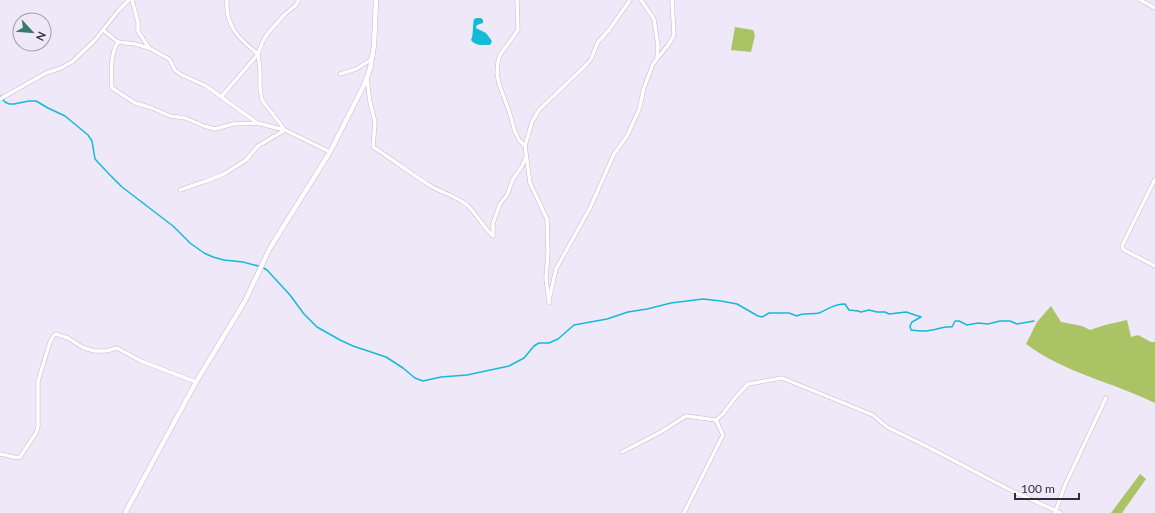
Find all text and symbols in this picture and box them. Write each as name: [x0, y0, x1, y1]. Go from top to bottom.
north arrow: [12, 12, 52, 52]
text: N: [34, 30, 49, 43]
scale bar: [1015, 475, 1079, 501]
text: 100 m: [1021, 481, 1055, 496]

